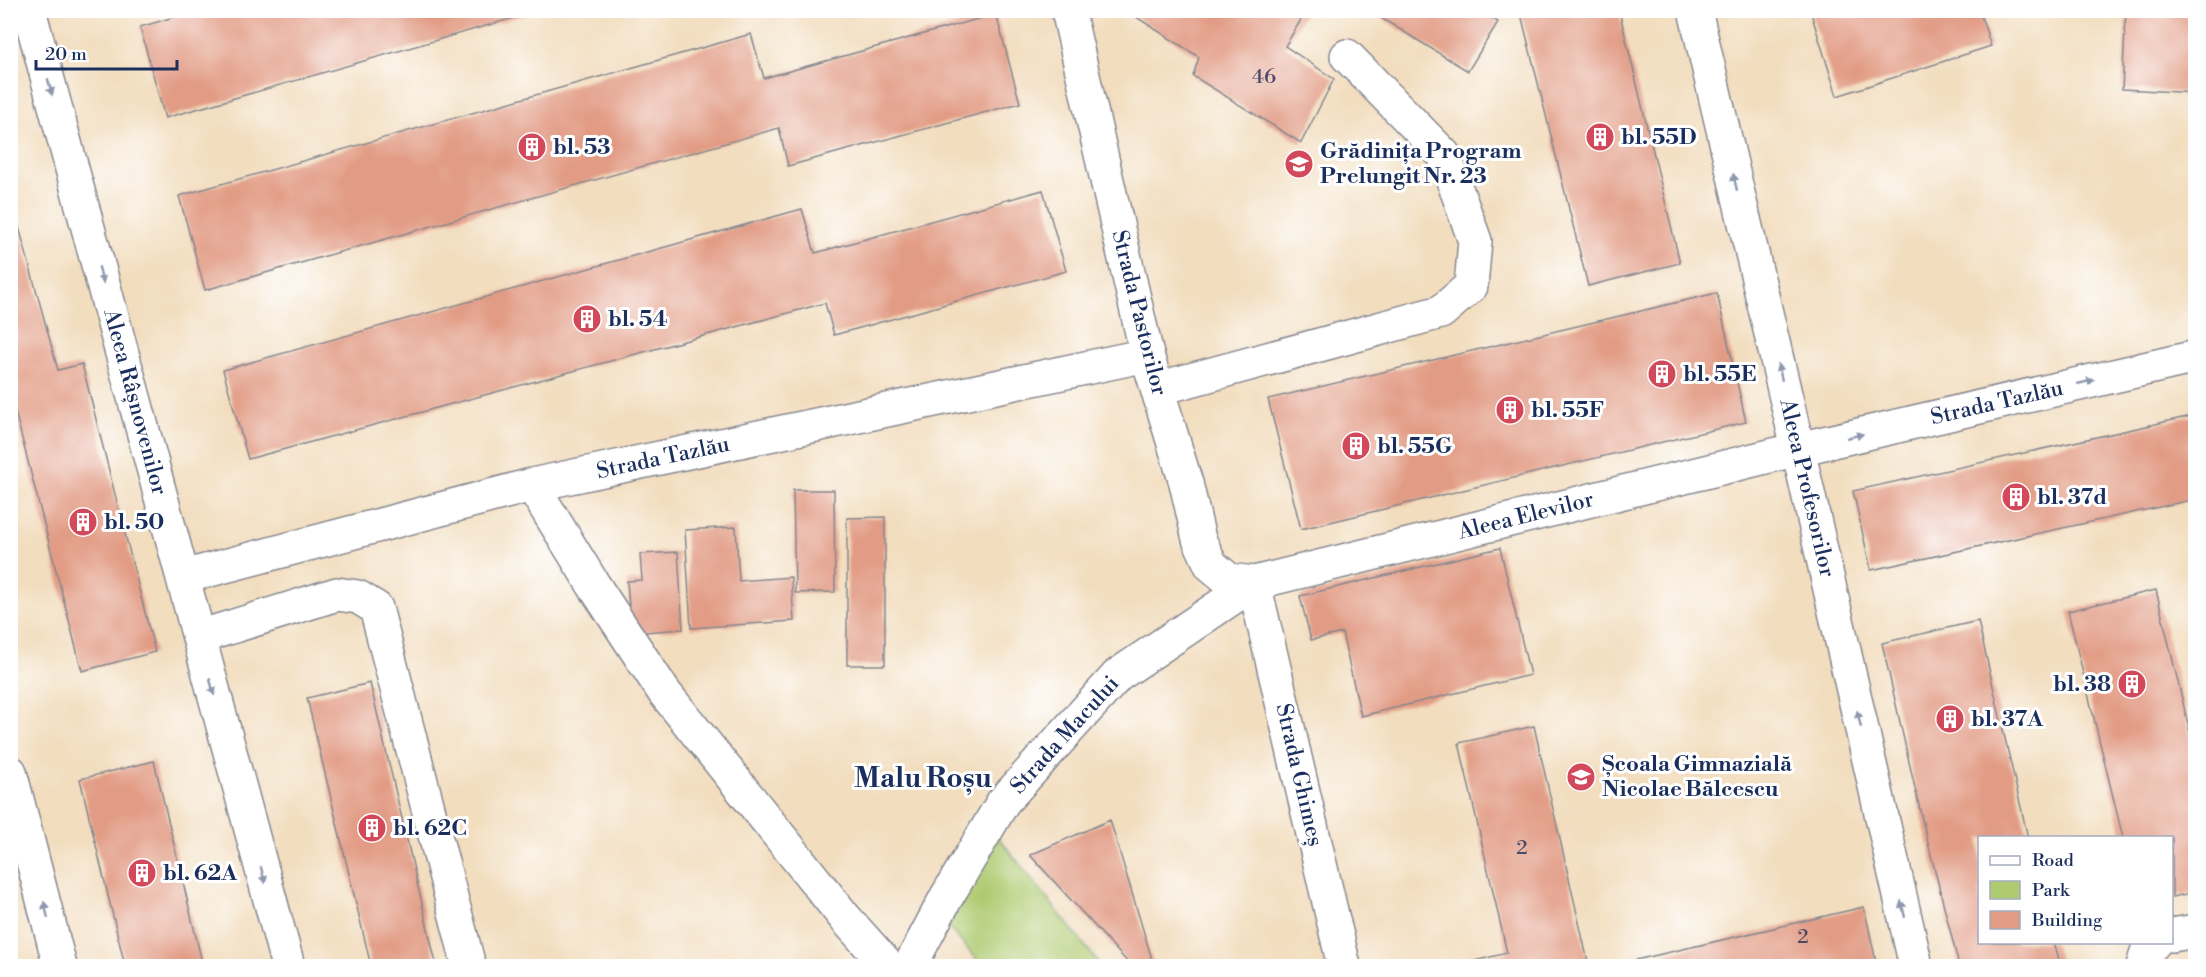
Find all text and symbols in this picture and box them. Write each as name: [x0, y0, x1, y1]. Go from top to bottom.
scale bar: [36, 33, 177, 71]
text: 20 m: [45, 43, 87, 66]
house number: 46: [1252, 65, 1276, 90]
one-way arrow: [46, 78, 55, 96]
building icon: bl. 55D: [1584, 121, 1616, 153]
place label: bl. 55D: [1621, 124, 1696, 151]
building icon: bl. 53: [516, 131, 548, 163]
place label: bl. 53: [553, 134, 611, 161]
place label: Grădinița Program Prelungit Nr. 23: [1320, 138, 1521, 190]
school or university icon: Grădinița Program Prelungit Nr. 23: [1283, 148, 1315, 180]
one-way arrow: [1730, 172, 1740, 191]
street label: Strada Pastorilor: [1105, 228, 1173, 398]
one-way arrow: [97, 267, 106, 285]
building icon: bl. 54: [571, 303, 603, 335]
street label: Aleea Râșnovenilor: [97, 305, 173, 498]
place label: bl. 54: [608, 306, 667, 333]
building icon: bl. 55E: [1646, 358, 1678, 390]
place label: bl. 55E: [1683, 361, 1756, 388]
one-way arrow: [1775, 362, 1784, 381]
street label: Strada Tazlău: [1928, 375, 2066, 431]
one-way arrow: [2077, 377, 2095, 387]
building icon: bl. 55F: [1494, 394, 1526, 426]
street label: Aleea Profesorilor: [1773, 395, 1841, 580]
place label: bl. 55F: [1531, 397, 1604, 424]
building icon: bl. 55G: [1340, 430, 1372, 462]
one-way arrow: [1846, 430, 1864, 440]
street label: Strada Tazlău: [594, 431, 732, 485]
place label: bl. 55G: [1377, 433, 1453, 460]
building icon: bl. 37d: [2000, 481, 2032, 513]
place label: bl. 37d: [2037, 484, 2107, 511]
street label: Aleea Elevilor: [1454, 486, 1597, 546]
building icon: bl. 50: [67, 506, 99, 538]
place label: bl. 50: [104, 509, 164, 536]
building icon: bl. 38: [2116, 668, 2148, 700]
street label: Strada Macului: [1005, 670, 1125, 800]
place label: bl. 38: [2053, 671, 2111, 698]
one-way arrow: [208, 678, 218, 696]
street label: Strada Ghimeș: [1269, 701, 1329, 849]
building icon: bl. 37A: [1934, 703, 1966, 735]
place label: bl. 37A: [1971, 706, 2044, 733]
one-way arrow: [1854, 710, 1864, 729]
place label: Școala Gimnazială Nicolae Bălcescu: [1602, 751, 1793, 803]
district label: Malu Roșu: [854, 761, 992, 796]
school or university icon: Școala Gimnazială Nicolae Bălcescu: [1565, 761, 1597, 793]
building icon: bl. 62C: [356, 812, 388, 844]
place label: bl. 62C: [393, 815, 467, 842]
house number: 2: [1516, 836, 1528, 861]
legend: [1978, 836, 2173, 944]
text: Road: [2032, 849, 2075, 872]
building icon: bl. 62A: [126, 857, 158, 889]
place label: bl. 62A: [163, 860, 238, 887]
one-way arrow: [259, 866, 269, 884]
text: Park: [2032, 879, 2071, 902]
one-way arrow: [1897, 900, 1907, 919]
one-way arrow: [40, 901, 50, 919]
text: Building: [2031, 909, 2103, 932]
house number: 2: [1797, 925, 1809, 950]

